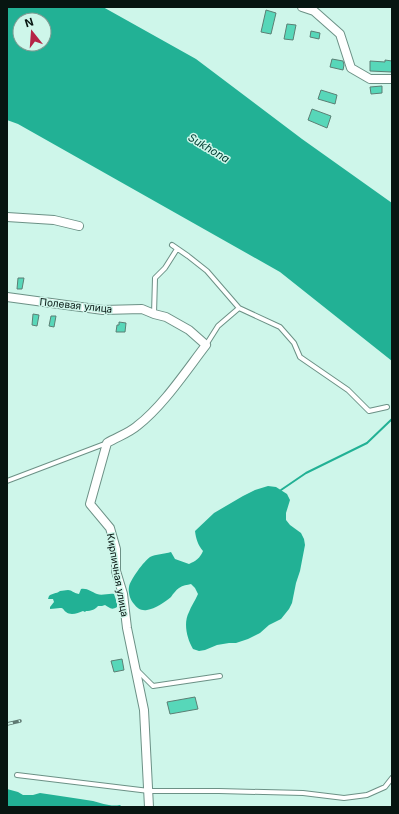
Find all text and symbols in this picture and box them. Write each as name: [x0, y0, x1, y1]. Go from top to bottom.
north arrow: [12, 12, 52, 52]
text: N: [23, 15, 35, 30]
water label: Sukhona: [186, 130, 233, 166]
street label: Полевая улица: [39, 295, 113, 315]
street label: Кирпичная улица: [105, 532, 131, 618]

